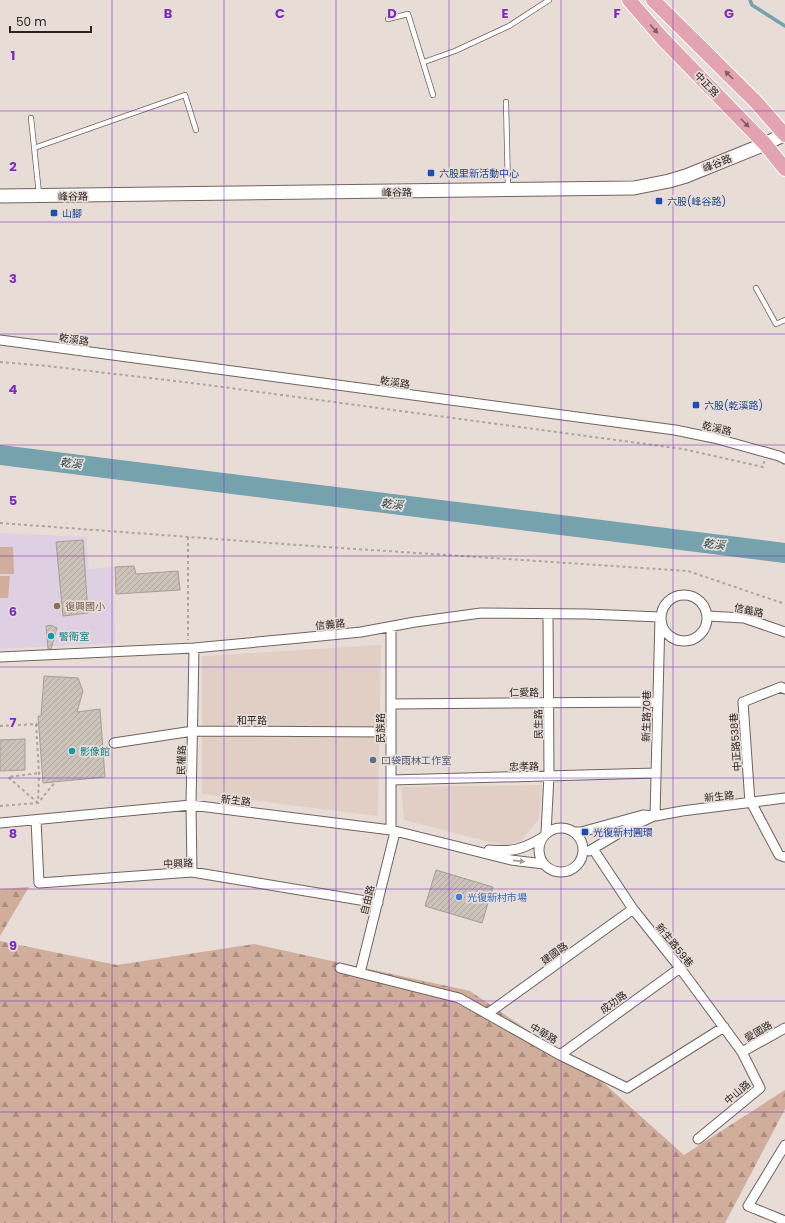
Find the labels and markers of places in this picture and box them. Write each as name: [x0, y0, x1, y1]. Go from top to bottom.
place label: 六股里新活動中心: [439, 166, 519, 181]
marker: 六股里新活動中心: [426, 168, 436, 178]
place label: 六股(峰谷路): [667, 194, 726, 209]
marker: 六股(峰谷路): [654, 196, 664, 206]
place label: 山腳: [62, 206, 82, 221]
marker: 山腳: [49, 208, 59, 218]
place label: 六股(乾溪路): [704, 398, 763, 413]
marker: 六股(乾溪路): [691, 400, 701, 410]
place label: 復興國小: [65, 599, 105, 614]
marker: 復興國小: [52, 601, 62, 611]
place label: 警衛室: [59, 629, 89, 644]
marker: 警衛室: [46, 631, 56, 641]
place label: 影像館: [80, 744, 110, 759]
marker: 影像館: [67, 746, 77, 756]
place label: 口袋雨林工作室: [381, 753, 451, 768]
marker: 口袋雨林工作室: [368, 755, 378, 765]
place label: 光復新村圓環: [593, 825, 653, 840]
marker: 光復新村圓環: [580, 827, 590, 837]
place label: 光復新村市場: [467, 890, 527, 905]
marker: 光復新村市場: [454, 892, 464, 902]

